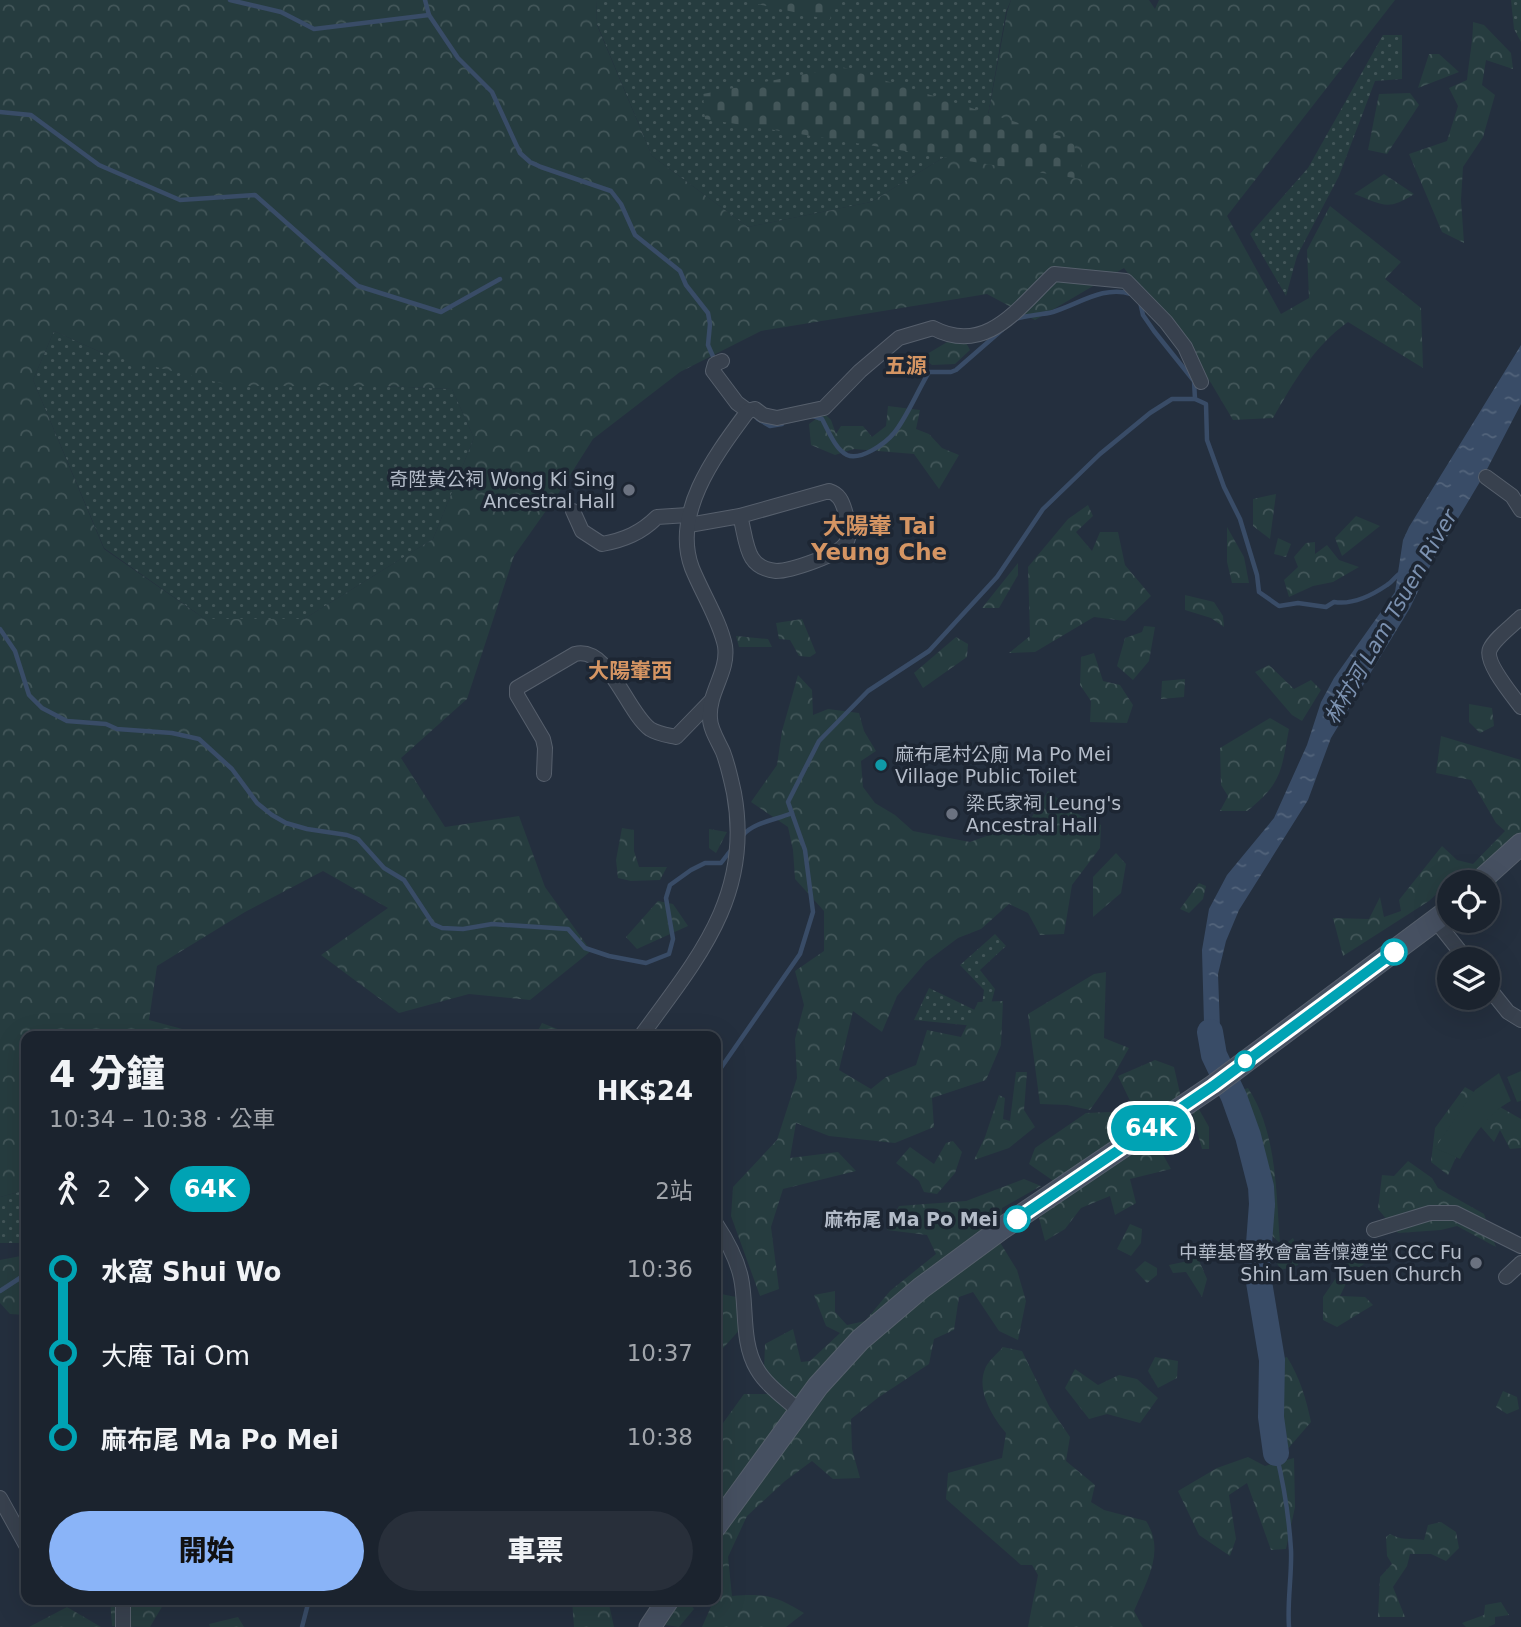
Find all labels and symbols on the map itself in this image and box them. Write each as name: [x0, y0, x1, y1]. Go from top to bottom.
district label: 五源: [885, 354, 927, 378]
place label: 奇陞黃公祠 Wong Ki Sing Ancestral Hall: [389, 468, 615, 512]
marker: 奇陞黃公祠 Wong Ki Sing Ancestral Hall: [621, 482, 637, 498]
water label: 林村河 Lam Tsuen River: [1320, 504, 1463, 728]
district label: 大陽輋 Tai Yeung Che: [810, 513, 947, 565]
district label: 大陽輋西: [588, 659, 672, 683]
place label: 麻布尾村公廁 Ma Po Mei Village Public Toilet: [895, 743, 1111, 787]
marker: 麻布尾村公廁 Ma Po Mei Village Public Toilet: [873, 757, 889, 773]
place label: 梁氏家祠 Leung's Ancestral Hall: [966, 792, 1121, 836]
marker: 梁氏家祠 Leung's Ancestral Hall: [944, 806, 960, 822]
unlabelled marker: [1381, 939, 1407, 965]
unlabelled marker: [1235, 1051, 1255, 1071]
line badge: 64K: [1111, 1105, 1191, 1151]
marker: 麻布尾 Ma Po Mei: [1004, 1206, 1030, 1232]
place label: 麻布尾 Ma Po Mei: [824, 1208, 998, 1230]
place label: 中華基督教會富善懍遵堂 CCC Fu Shin Lam Tsuen Church: [1179, 1241, 1462, 1285]
marker: 中華基督教會富善懍遵堂 CCC Fu Shin Lam Tsuen Church: [1468, 1255, 1484, 1271]

